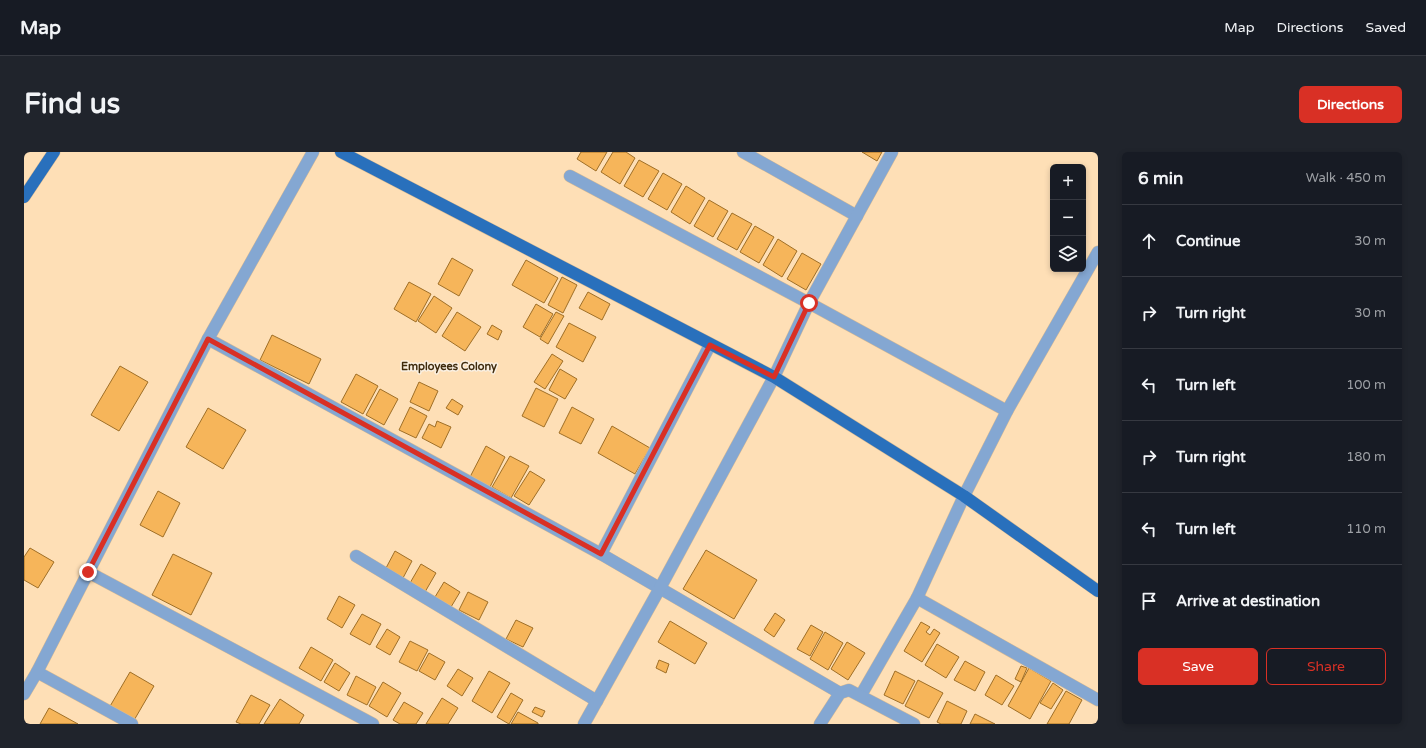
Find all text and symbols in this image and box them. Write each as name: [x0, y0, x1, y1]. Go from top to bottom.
text: Map: [20, 17, 61, 39]
text: Map: [1224, 19, 1255, 36]
text: Directions: [1277, 19, 1344, 36]
text: Saved: [1366, 19, 1406, 36]
button: Directions: [1299, 86, 1402, 123]
text: Find us: [24, 87, 120, 121]
map controls: [1050, 164, 1086, 272]
button: +: [1050, 164, 1086, 200]
text: 6 min: [1138, 168, 1183, 189]
text: Walk · 450 m: [1306, 170, 1386, 186]
button: −: [1050, 200, 1086, 236]
icon: ahead: [1138, 230, 1160, 252]
text: Continue: [1176, 232, 1240, 250]
text: 30 m: [1354, 233, 1386, 249]
button: layers: [1050, 236, 1086, 272]
route start: [800, 294, 818, 312]
icon: right: [1138, 302, 1160, 324]
text: Turn right: [1176, 304, 1246, 322]
text: 30 m: [1354, 305, 1386, 321]
district label: Employees Colony: [401, 360, 497, 374]
icon: left: [1138, 374, 1160, 396]
text: Turn left: [1176, 376, 1236, 394]
text: 100 m: [1346, 377, 1386, 393]
icon: right: [1138, 446, 1160, 468]
text: Turn right: [1176, 448, 1246, 466]
text: 180 m: [1346, 449, 1386, 465]
icon: left: [1138, 518, 1160, 540]
text: Turn left: [1176, 520, 1236, 538]
text: 110 m: [1346, 521, 1386, 537]
route end: [79, 563, 97, 581]
icon: arrive: [1138, 590, 1160, 612]
text: Arrive at destination: [1176, 592, 1320, 610]
button: Save: [1138, 648, 1258, 685]
button: Share: [1266, 648, 1386, 685]

